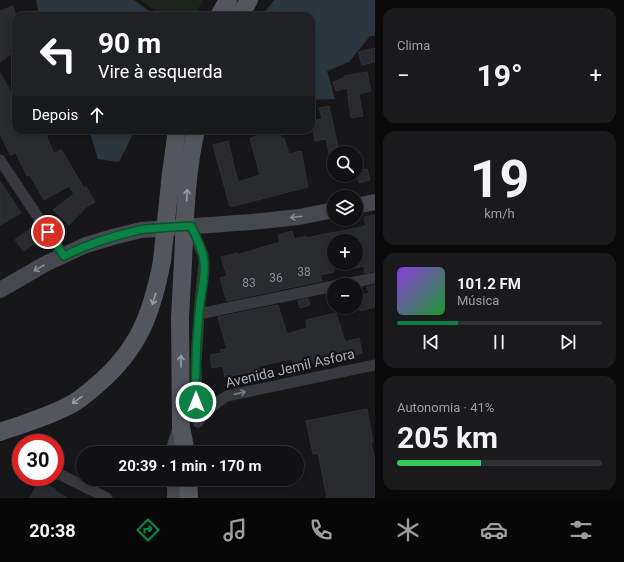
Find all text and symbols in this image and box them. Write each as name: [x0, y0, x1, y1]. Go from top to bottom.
text: 90 m: [98, 27, 161, 60]
icon: left: [32, 28, 84, 80]
text: Clima: [397, 38, 430, 53]
text: 19°: [476, 58, 523, 93]
text: Vire à esquerda: [98, 61, 222, 82]
text: −: [397, 63, 410, 88]
text: +: [590, 63, 602, 88]
icon: ahead: [86, 104, 108, 126]
text: Depois: [32, 106, 78, 124]
map controls: [327, 146, 363, 314]
button: search: [327, 146, 363, 182]
text: 19: [470, 149, 529, 210]
one-way arrow: [183, 189, 190, 202]
button: layers: [327, 190, 363, 226]
text: km/h: [484, 206, 515, 221]
one-way arrow: [290, 213, 303, 221]
pin: [31, 215, 65, 249]
icon: arrive: [37, 221, 59, 243]
button: +: [327, 234, 363, 270]
one-way arrow: [33, 264, 45, 272]
house number: 38: [297, 265, 311, 279]
house number: 36: [269, 271, 283, 285]
text: 101.2 FM: [457, 275, 521, 293]
house number: 83: [242, 276, 256, 290]
button: −: [327, 278, 363, 314]
one-way arrow: [150, 292, 157, 305]
text: Música: [457, 293, 499, 308]
icon: previous: [420, 331, 442, 353]
icon: pause: [488, 331, 510, 353]
icon: next: [557, 331, 579, 353]
street label: Avenida Jemil Asfora: [224, 345, 356, 391]
one-way arrow: [177, 355, 184, 368]
position arrow: [175, 381, 217, 423]
one-way arrow: [233, 389, 246, 397]
one-way arrow: [72, 396, 83, 404]
text: Autonomia · 41%: [397, 400, 494, 415]
text: 205 km: [397, 420, 498, 455]
speed limit sign: 30: [12, 434, 64, 486]
text: 20:39 · 1 min · 170 m: [119, 457, 261, 475]
icon: directions: [134, 516, 162, 544]
icon: music: [221, 516, 249, 544]
icon: phone: [307, 516, 335, 544]
icon: climate: [394, 516, 422, 544]
icon: car: [480, 516, 508, 544]
icon: filters: [567, 516, 595, 544]
text: 20:38: [29, 520, 76, 541]

